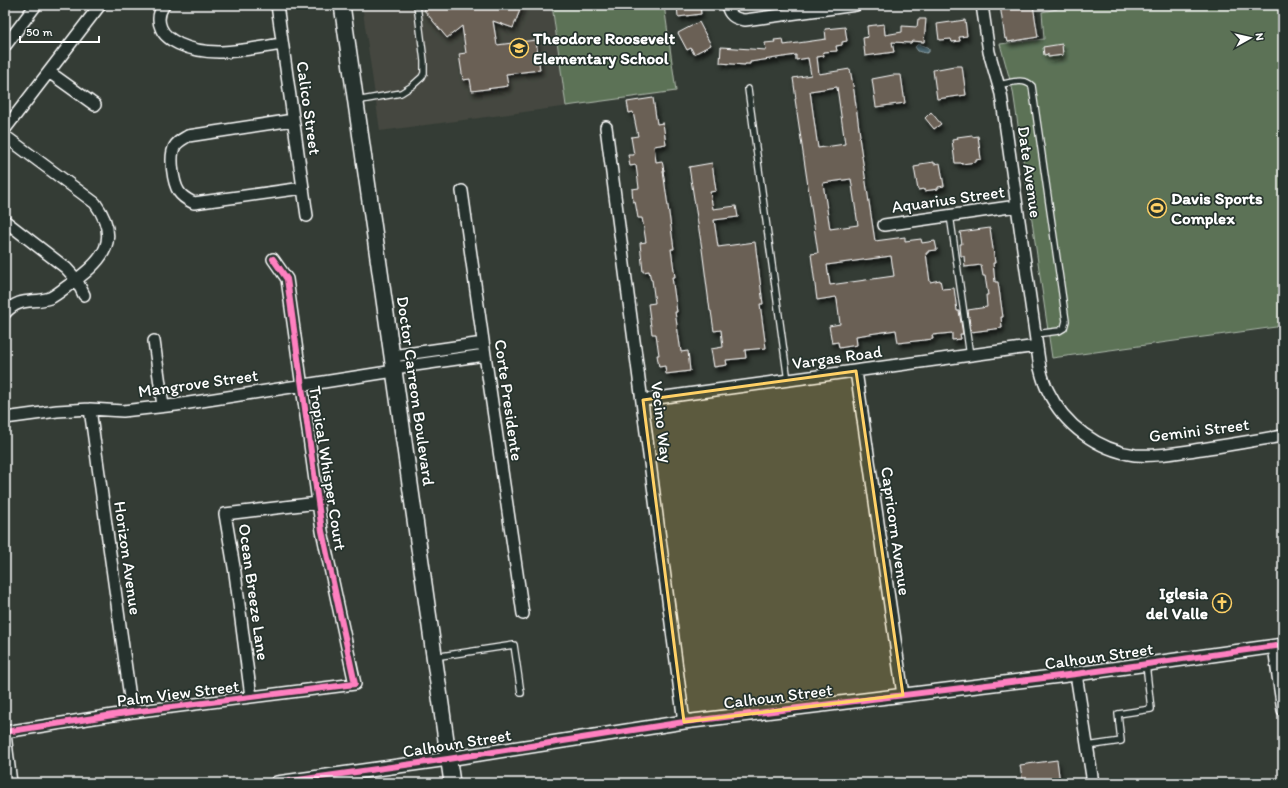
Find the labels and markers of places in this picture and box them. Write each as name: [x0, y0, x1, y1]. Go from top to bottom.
place label: Theodore Roosevelt Elementary School: [532, 28, 676, 69]
school or university icon: Theodore Roosevelt Elementary School: [508, 37, 530, 59]
place label: Davis Sports Complex: [1171, 188, 1263, 229]
sports icon: Davis Sports Complex: [1146, 197, 1168, 219]
place label: Iglesia del Valle: [1146, 583, 1208, 623]
church icon: Iglesia del Valle: [1211, 592, 1233, 614]

